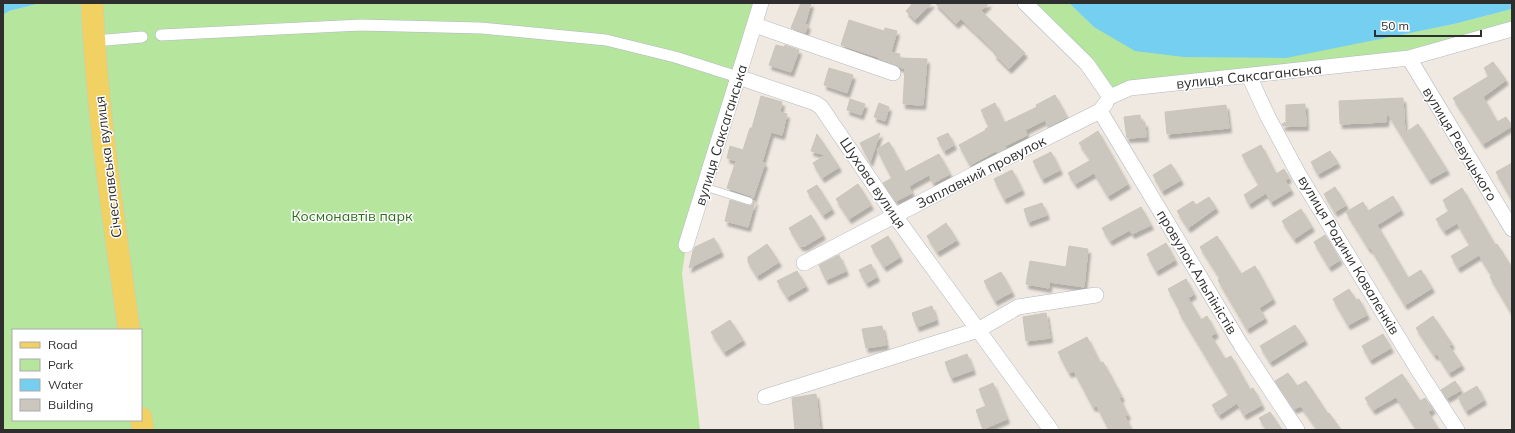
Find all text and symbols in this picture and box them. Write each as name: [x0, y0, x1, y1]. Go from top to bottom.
scale bar: [1375, 12, 1481, 38]
text: 50 m: [1381, 18, 1409, 33]
street label: вулиця Саксаганська: [1175, 59, 1323, 93]
street label: вулиця Саксаганська: [691, 62, 751, 208]
street label: вулиця Ревуцького: [1419, 84, 1501, 204]
street label: Січеславська вулиця: [90, 95, 126, 239]
street label: Заплавний провулок: [913, 131, 1049, 213]
street label: Шухова вулиця: [836, 134, 910, 232]
street label: вулиця Родини Коваленків: [1294, 172, 1404, 338]
street label: провулок Альпіністів: [1153, 206, 1241, 338]
park label: Космонавтів парк: [292, 207, 413, 225]
legend: [12, 329, 142, 421]
text: Road: [48, 337, 77, 352]
text: Park: [48, 357, 74, 372]
text: Water: [48, 377, 84, 392]
text: Building: [48, 397, 93, 412]

